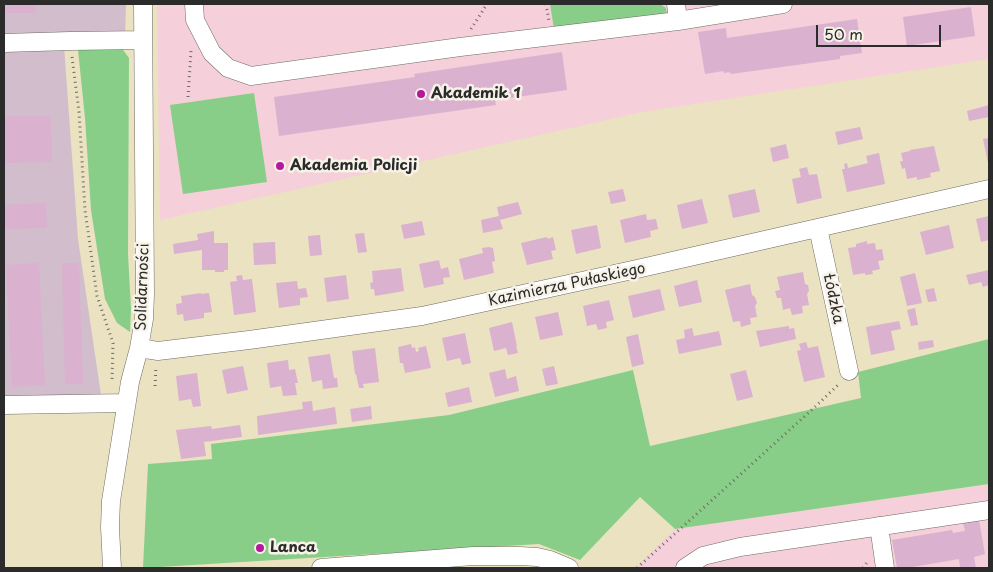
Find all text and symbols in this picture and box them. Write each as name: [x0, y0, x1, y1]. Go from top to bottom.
scale bar: [818, 15, 943, 47]
text: 50 m: [824, 22, 863, 45]
place label: Akademik 1: [431, 85, 521, 103]
marker: Akademik 1: [415, 88, 427, 100]
place label: Akademia Policji: [290, 157, 417, 175]
marker: Akademia Policji: [274, 160, 286, 172]
street label: Solidarności: [132, 243, 154, 331]
street label: Kazimierza Pułaskiego: [487, 260, 647, 310]
street label: Łódzka: [819, 272, 847, 326]
place label: Lanca: [270, 539, 316, 557]
marker: Lanca: [254, 542, 266, 554]

